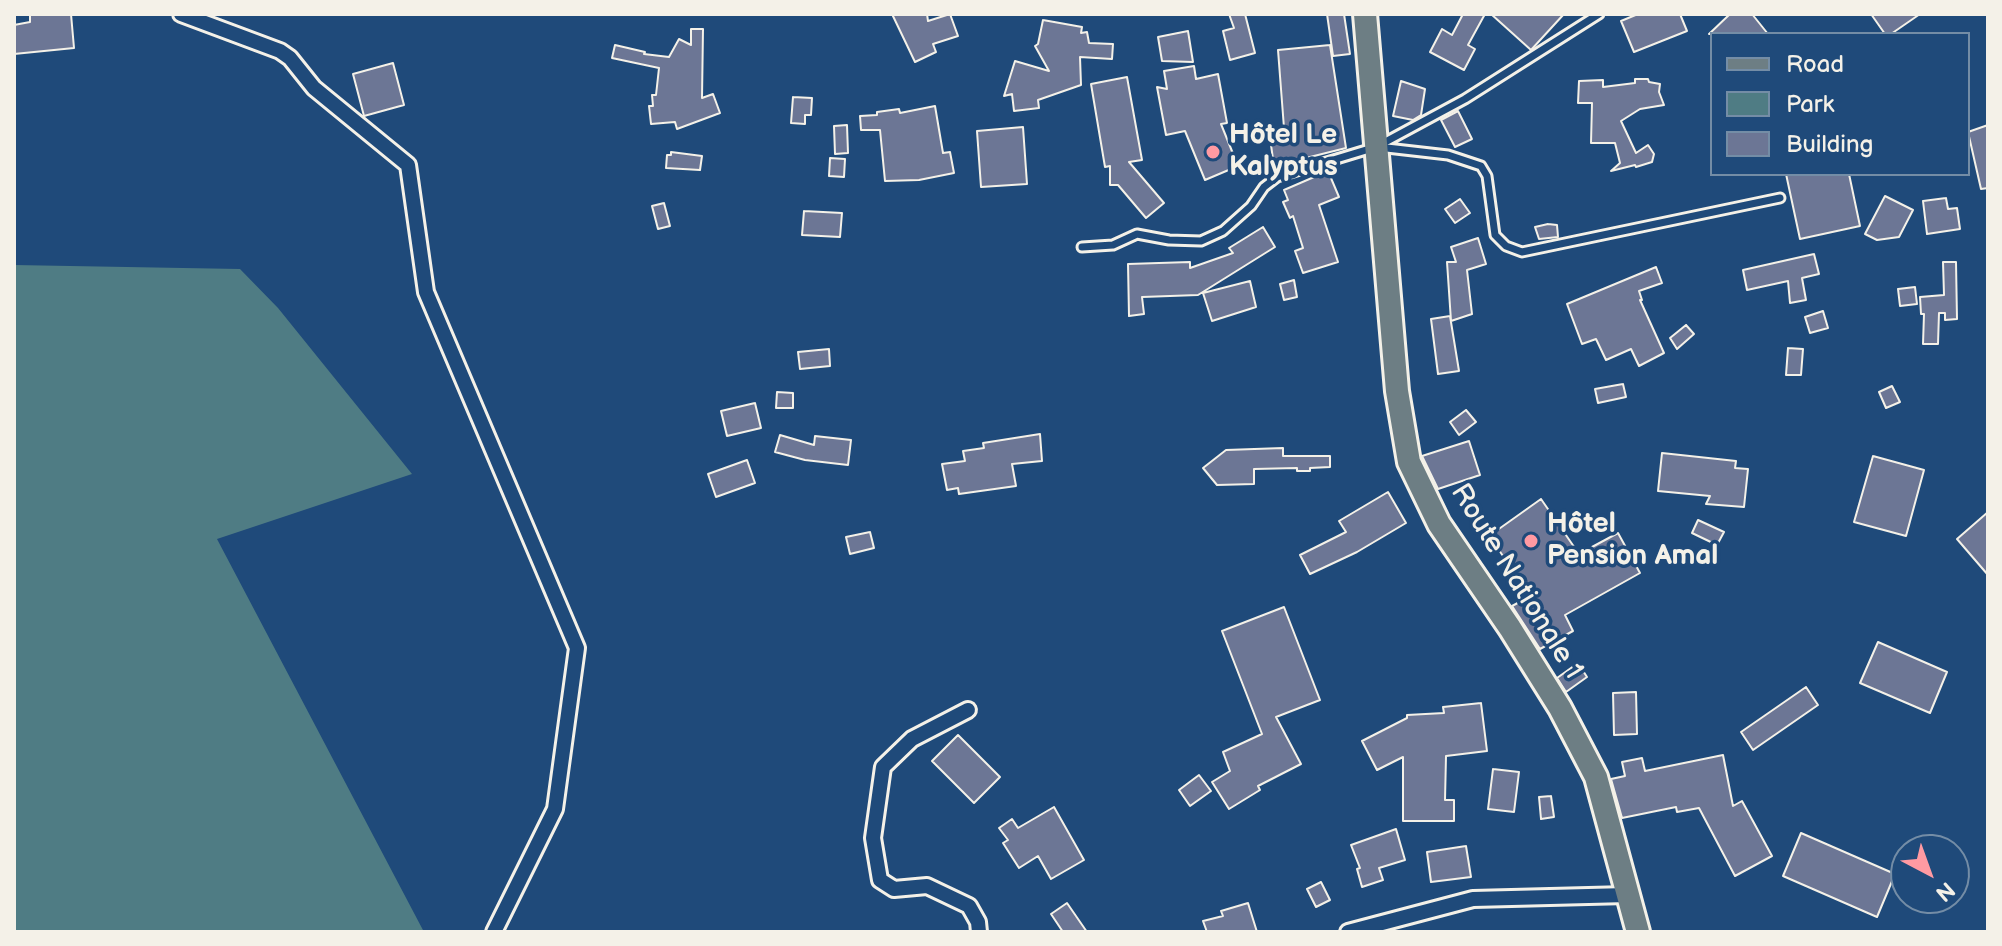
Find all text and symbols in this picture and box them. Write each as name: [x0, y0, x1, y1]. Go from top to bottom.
legend: [1710, 32, 1970, 176]
text: Road: [1786, 50, 1844, 79]
text: Park: [1786, 90, 1834, 119]
place label: Hôtel Le Kalyptus: [1229, 119, 1338, 185]
text: Building: [1786, 130, 1873, 159]
marker: Hôtel Le Kalyptus: [1204, 143, 1222, 161]
street label: Route Nationale 1: [1442, 478, 1590, 686]
place label: Hôtel Pension Amal: [1547, 508, 1718, 574]
marker: Hôtel Pension Amal: [1522, 532, 1540, 550]
north arrow: [1890, 834, 1970, 914]
text: N: [1930, 875, 1960, 907]

